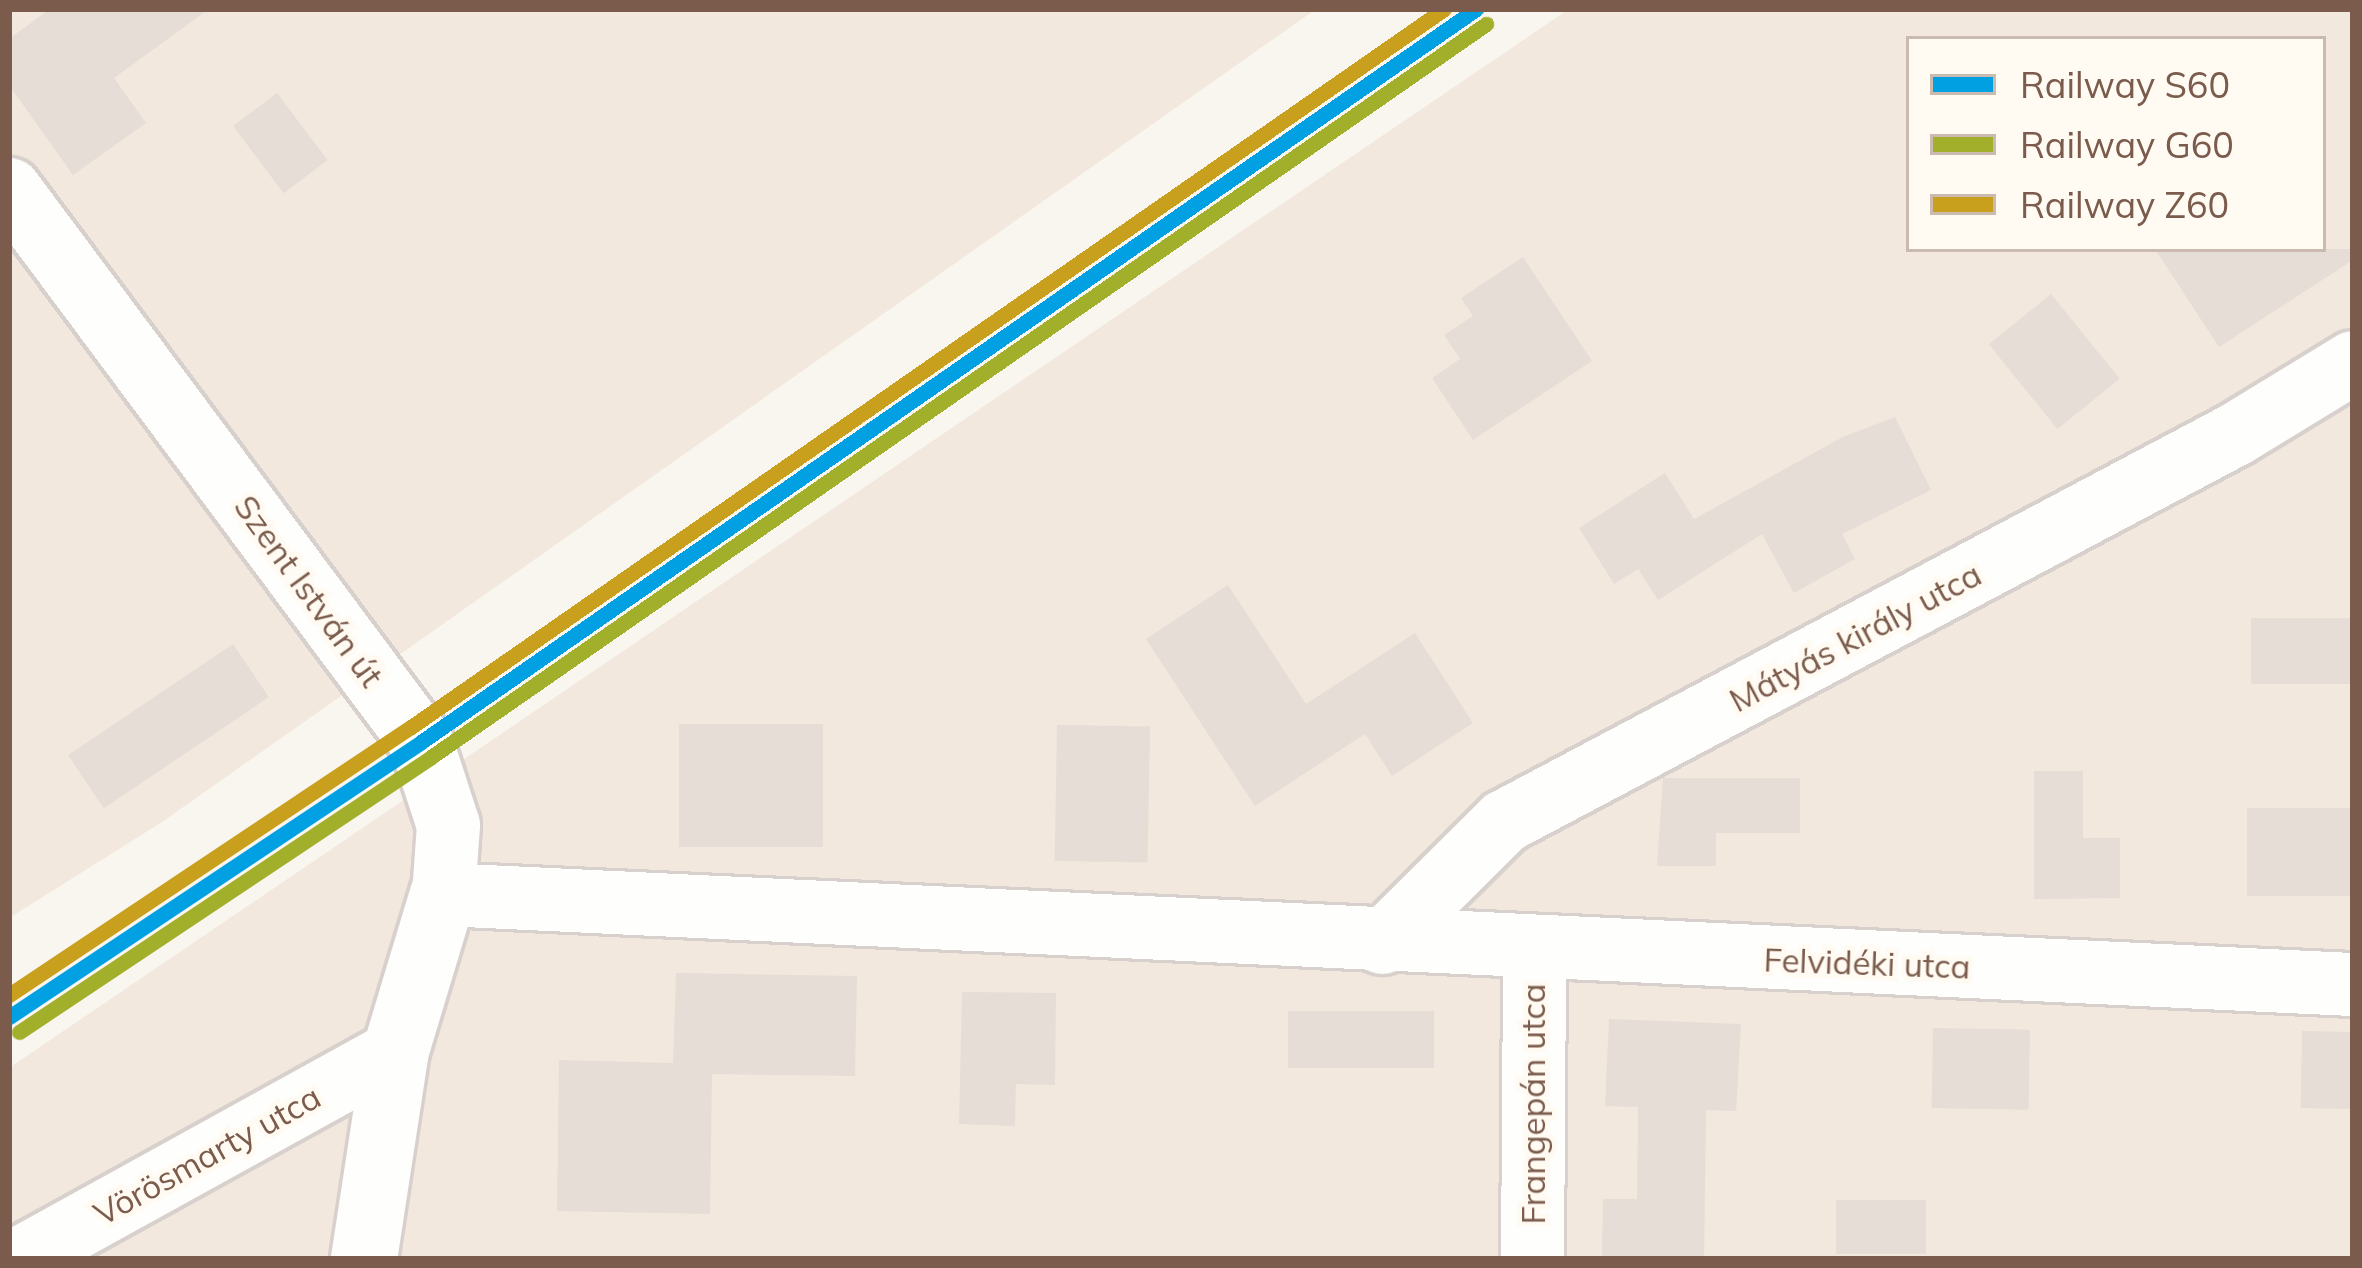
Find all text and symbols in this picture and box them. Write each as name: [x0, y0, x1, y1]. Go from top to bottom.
legend: [1906, 36, 2326, 252]
text: Railway S60: [2020, 62, 2230, 107]
text: Railway G60: [2020, 122, 2234, 167]
text: Railway Z60: [2020, 182, 2229, 227]
street label: Szent István út: [226, 487, 392, 695]
street label: Mátyás király utca: [1722, 554, 1988, 720]
street label: Felvidéki utca: [1763, 940, 1971, 986]
street label: Frangepán utca: [1513, 984, 1553, 1224]
street label: Vörösmarty utca: [87, 1076, 327, 1234]

